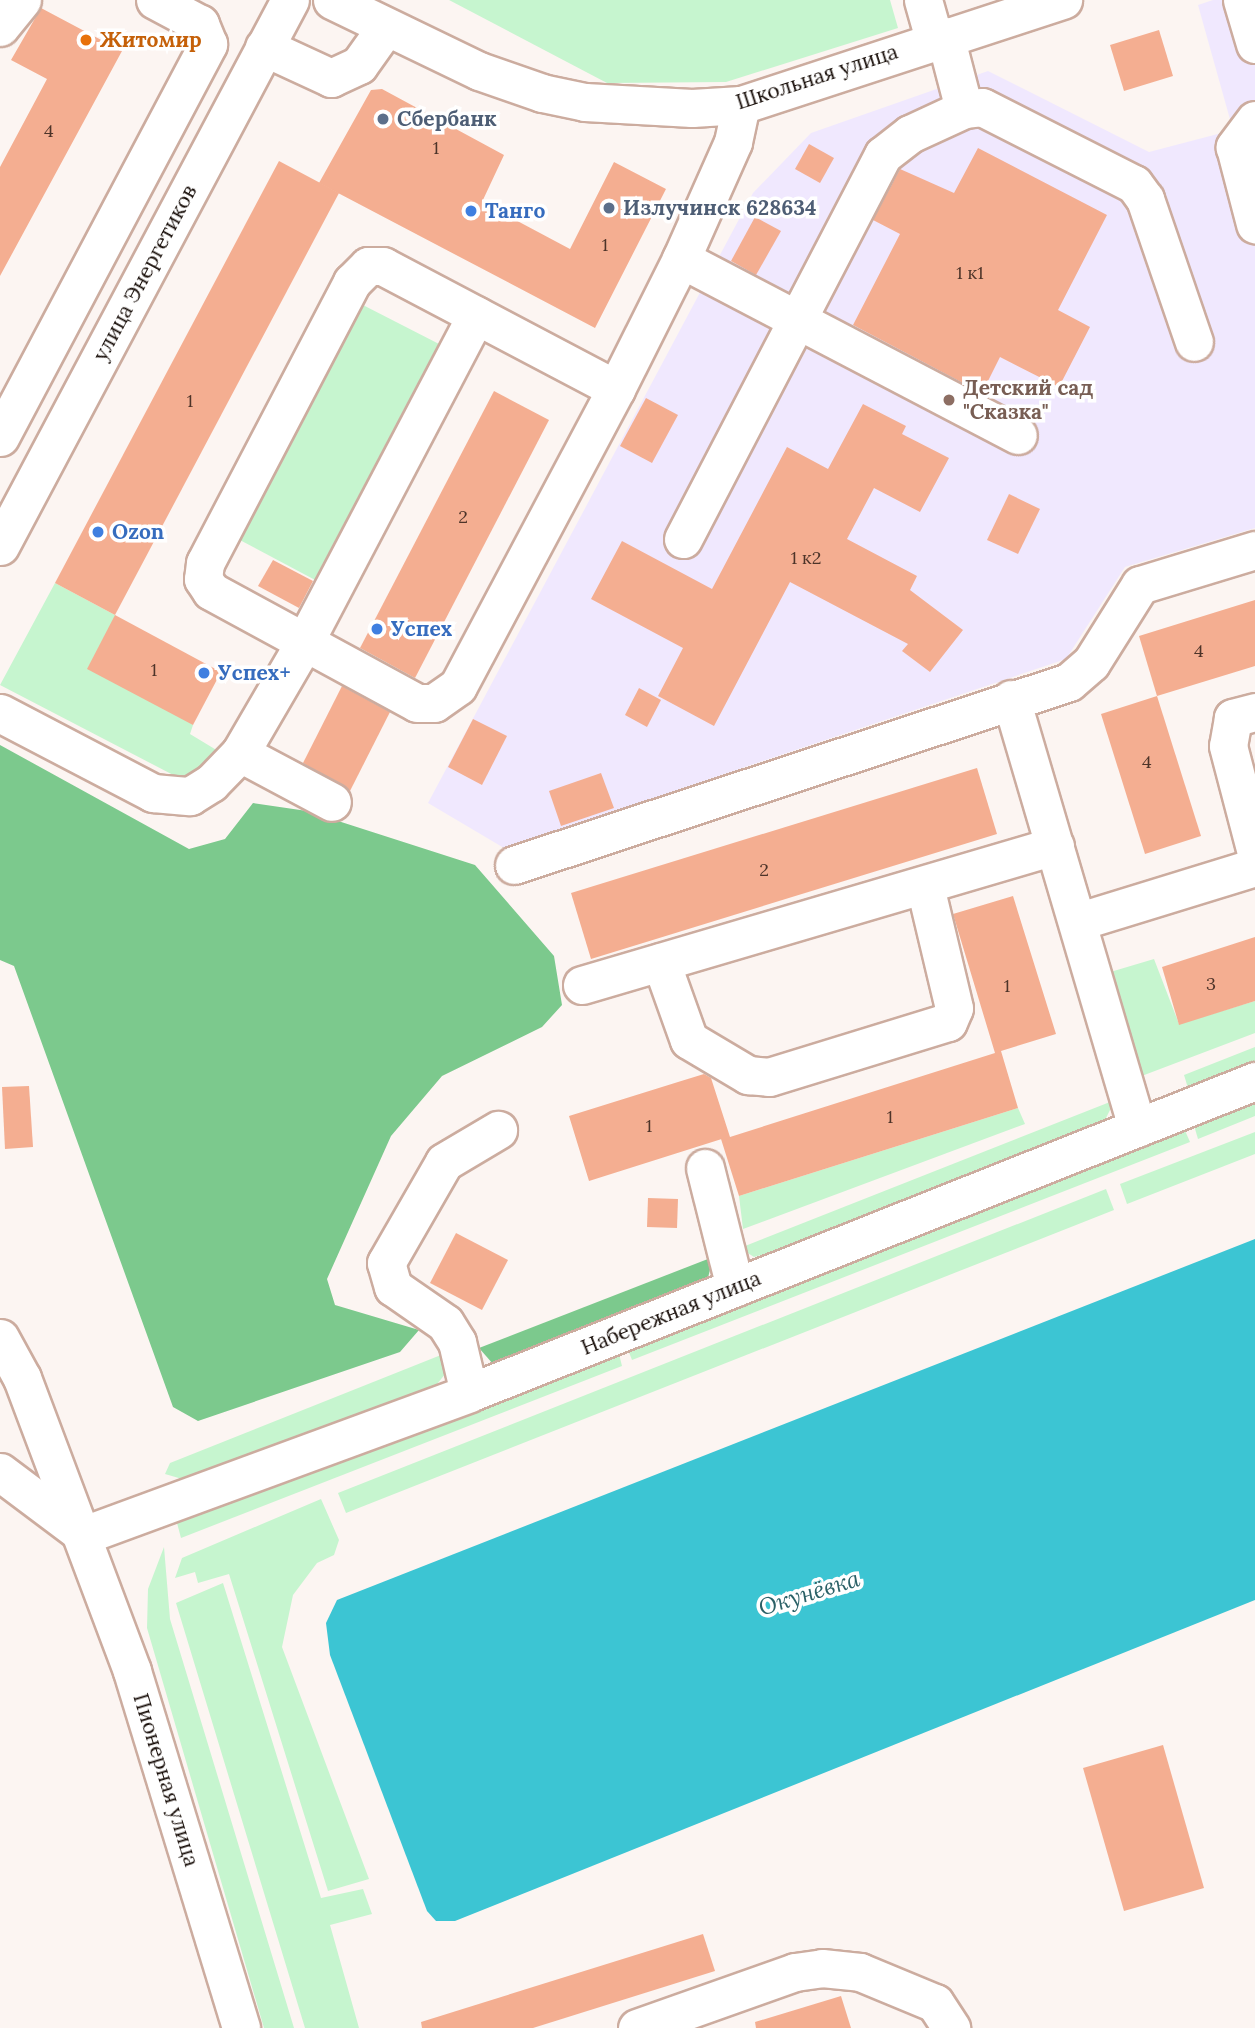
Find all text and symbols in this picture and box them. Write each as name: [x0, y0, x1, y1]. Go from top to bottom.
place label: Житомир: [100, 27, 202, 53]
marker: Житомир: [78, 32, 94, 48]
street label: Школьная улица: [733, 39, 901, 115]
place label: Сбербанк: [397, 106, 497, 132]
marker: Сбербанк: [375, 111, 391, 127]
house number: 4: [44, 120, 54, 142]
house number: 1: [433, 137, 439, 159]
street label: улица Энергетиков: [88, 181, 202, 365]
place label: Излучинск 628634: [623, 195, 817, 221]
place label: Танго: [485, 198, 545, 224]
marker: Излучинск 628634: [601, 200, 617, 216]
marker: Танго: [463, 203, 479, 219]
house number: 1: [602, 234, 608, 256]
house number: 1 к1: [956, 262, 984, 284]
place label: Детский сад "Сказка": [963, 375, 1093, 425]
house number: 1: [187, 390, 193, 412]
marker: Детский сад "Сказка": [941, 392, 957, 408]
house number: 2: [458, 506, 468, 528]
place label: Ozon: [112, 519, 164, 545]
marker: Ozon: [90, 524, 106, 540]
house number: 1 к2: [791, 547, 821, 569]
place label: Успех: [391, 616, 452, 642]
marker: Успех: [369, 621, 385, 637]
house number: 4: [1194, 640, 1204, 662]
house number: 1: [151, 659, 157, 681]
place label: Успех+: [218, 660, 291, 686]
marker: Успех+: [196, 665, 212, 681]
house number: 4: [1142, 751, 1152, 773]
house number: 2: [759, 859, 769, 881]
house number: 3: [1206, 973, 1216, 995]
house number: 1: [1004, 975, 1010, 997]
house number: 1: [887, 1106, 893, 1128]
house number: 1: [646, 1115, 652, 1137]
street label: Набережная улица: [578, 1265, 764, 1361]
water label: Окунёвка: [755, 1565, 863, 1621]
street label: Пионерная улица: [128, 1690, 204, 1870]

